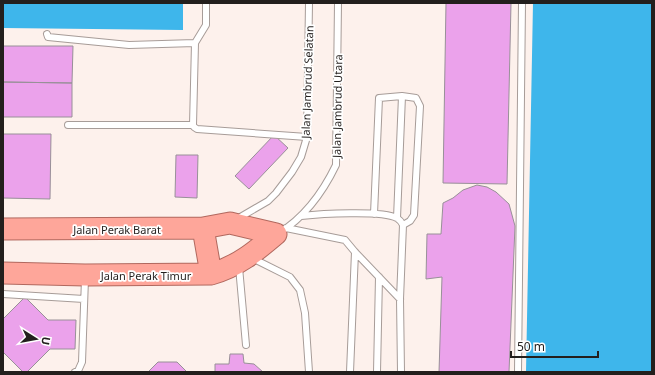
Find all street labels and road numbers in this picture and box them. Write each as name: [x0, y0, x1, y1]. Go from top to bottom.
street label: Jalan Jambrud Selatan: [297, 25, 316, 140]
street label: Jalan Jambrud Utara: [329, 54, 345, 159]
street label: Jalan Perak Barat: [72, 222, 161, 237]
street label: Jalan Perak Timur: [100, 268, 192, 283]

